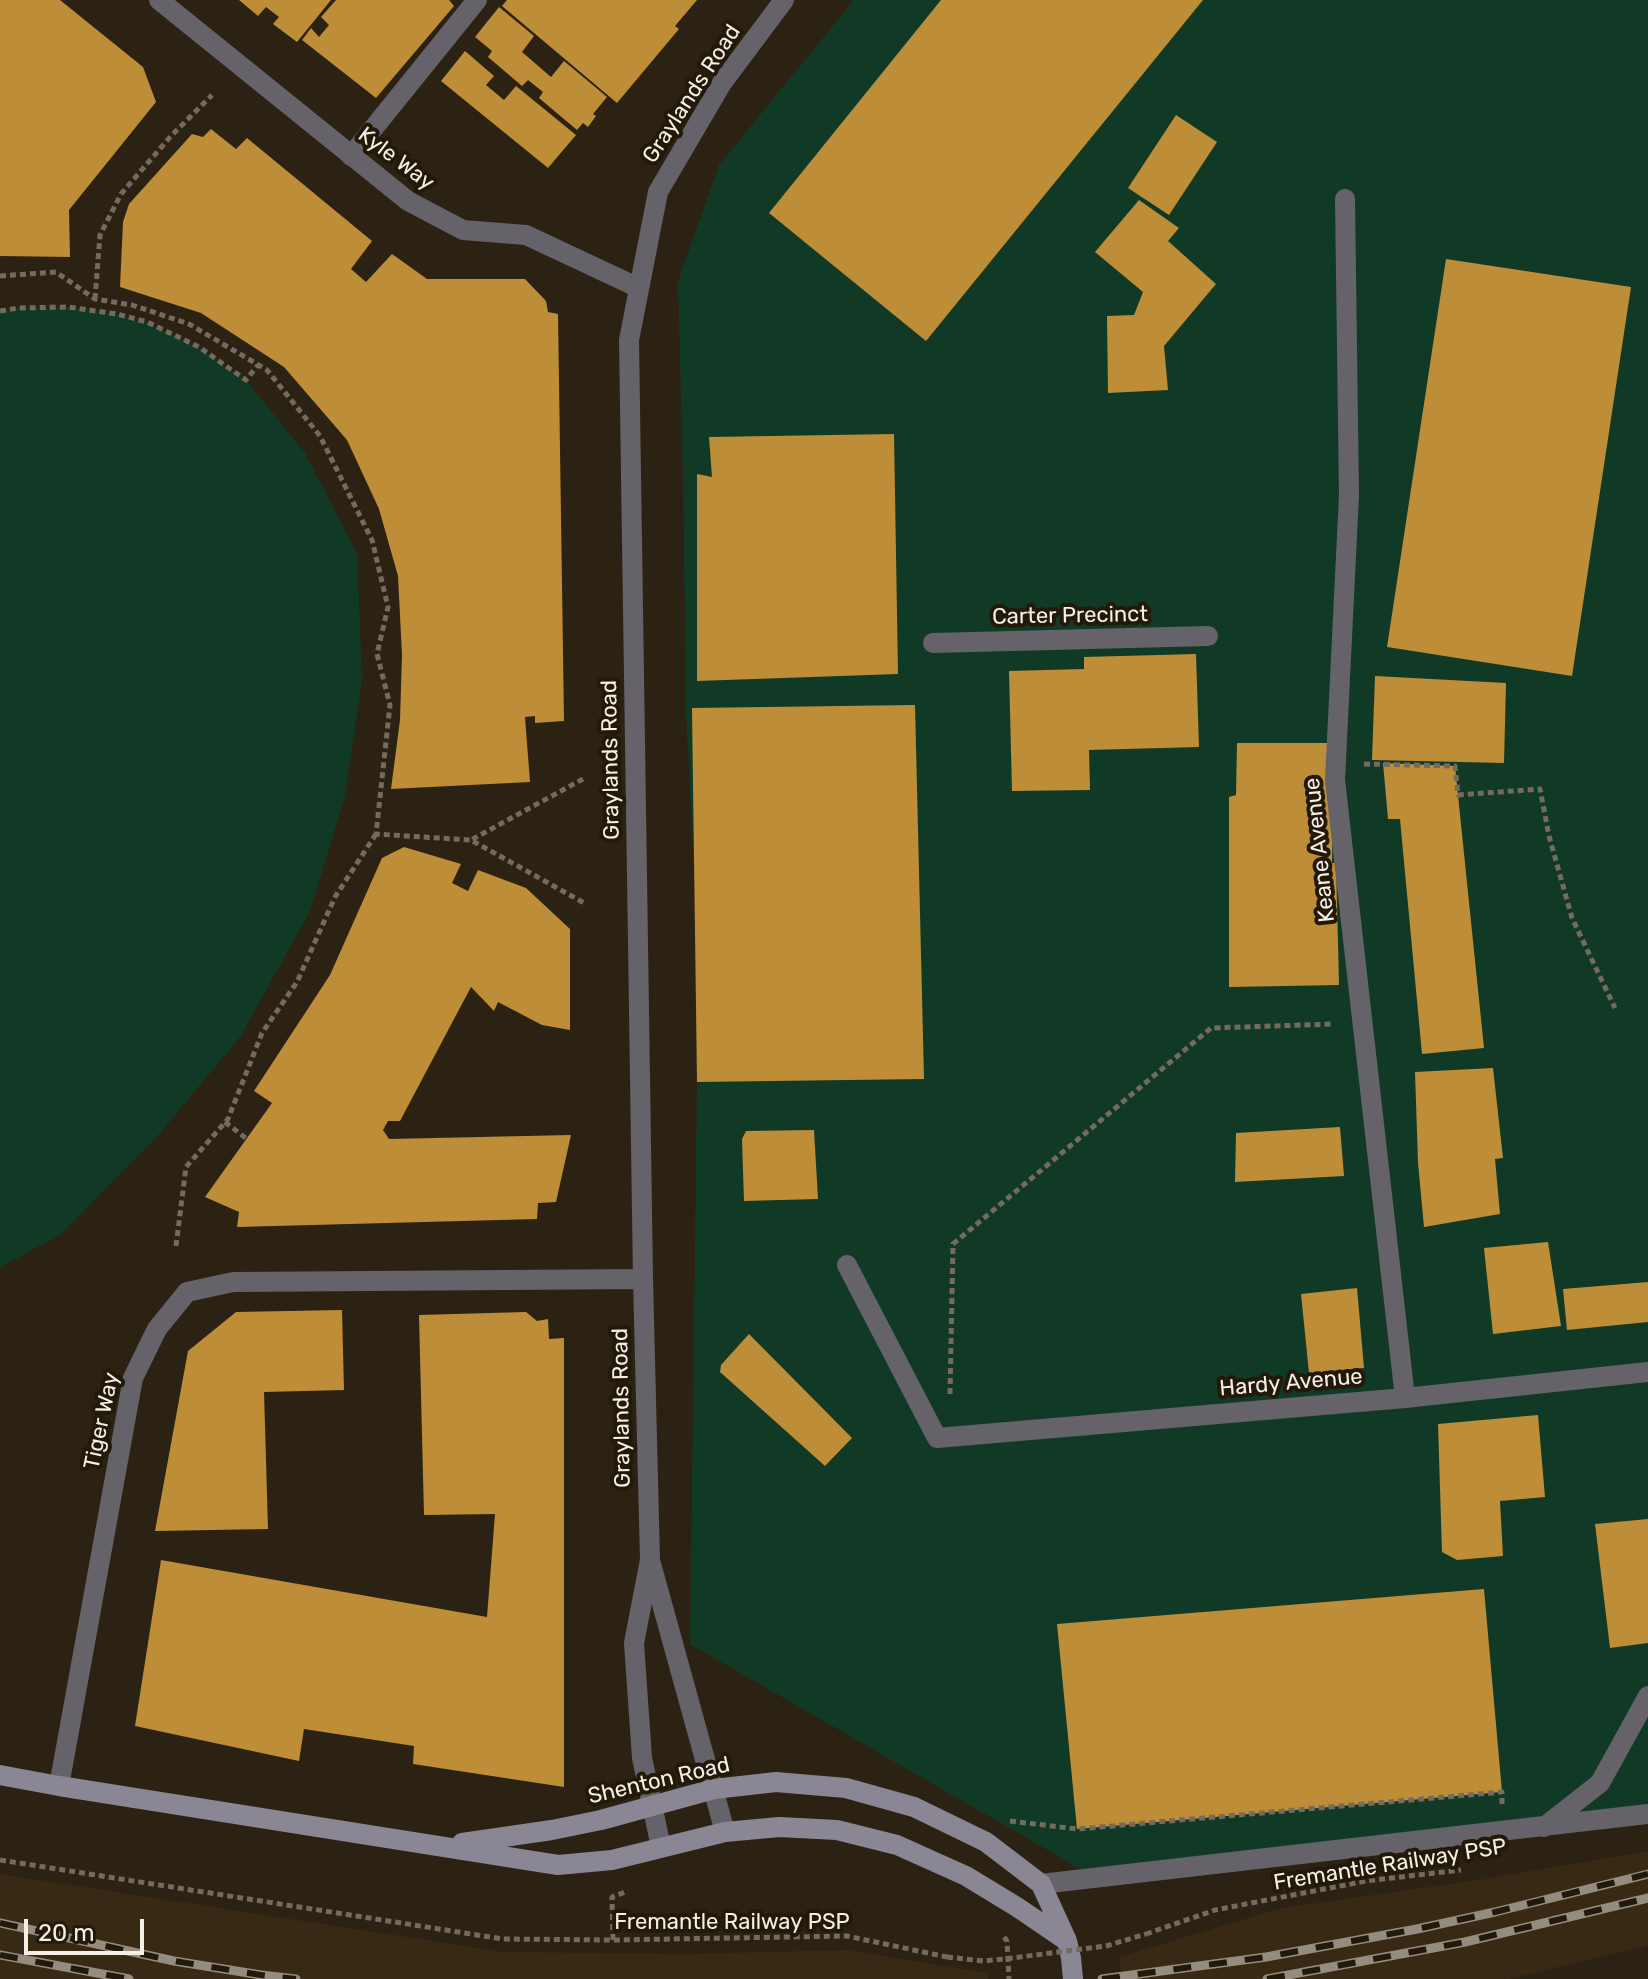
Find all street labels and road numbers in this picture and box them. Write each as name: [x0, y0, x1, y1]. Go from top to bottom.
street label: Graylands Road: [637, 20, 747, 168]
street label: Kyle Way: [353, 122, 439, 196]
street label: Carter Precinct: [992, 601, 1148, 631]
street label: Graylands Road: [596, 680, 626, 840]
street label: Keane Avenue: [1299, 776, 1341, 924]
street label: Graylands Road: [607, 1328, 637, 1488]
street label: Hardy Avenue: [1218, 1364, 1364, 1402]
street label: Tiger Way: [79, 1370, 125, 1472]
street label: Shenton Road: [586, 1752, 732, 1810]
street label: Fremantle Railway PSP: [1272, 1834, 1508, 1896]
street label: Fremantle Railway PSP: [614, 1910, 850, 1936]

